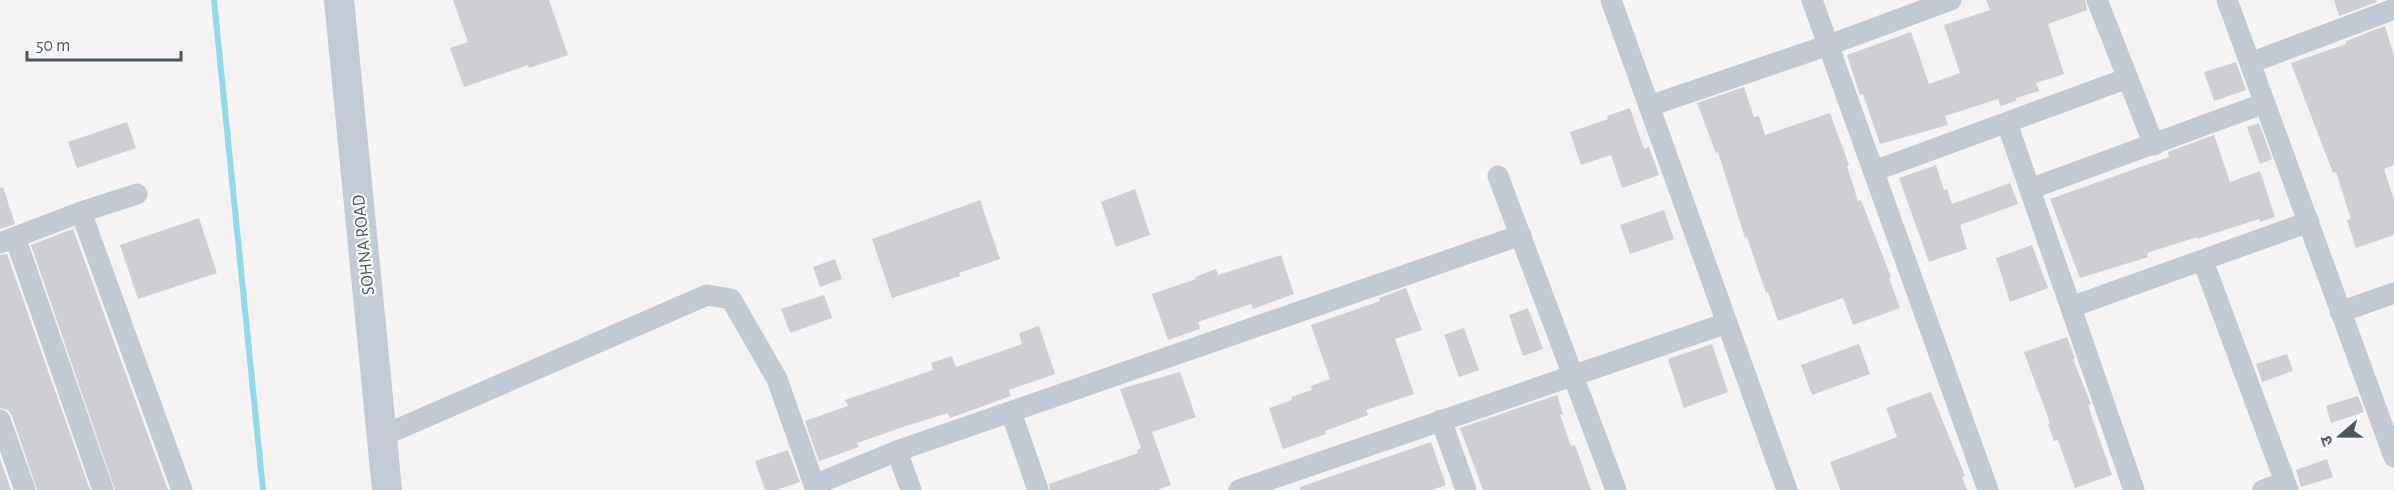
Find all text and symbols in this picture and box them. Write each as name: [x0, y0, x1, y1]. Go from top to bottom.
scale bar: [27, 24, 182, 62]
text: 50 m: [36, 37, 70, 55]
street label: SOHNA ROAD: [350, 194, 378, 296]
north arrow: [2310, 406, 2370, 466]
text: उ: [2318, 433, 2336, 448]

